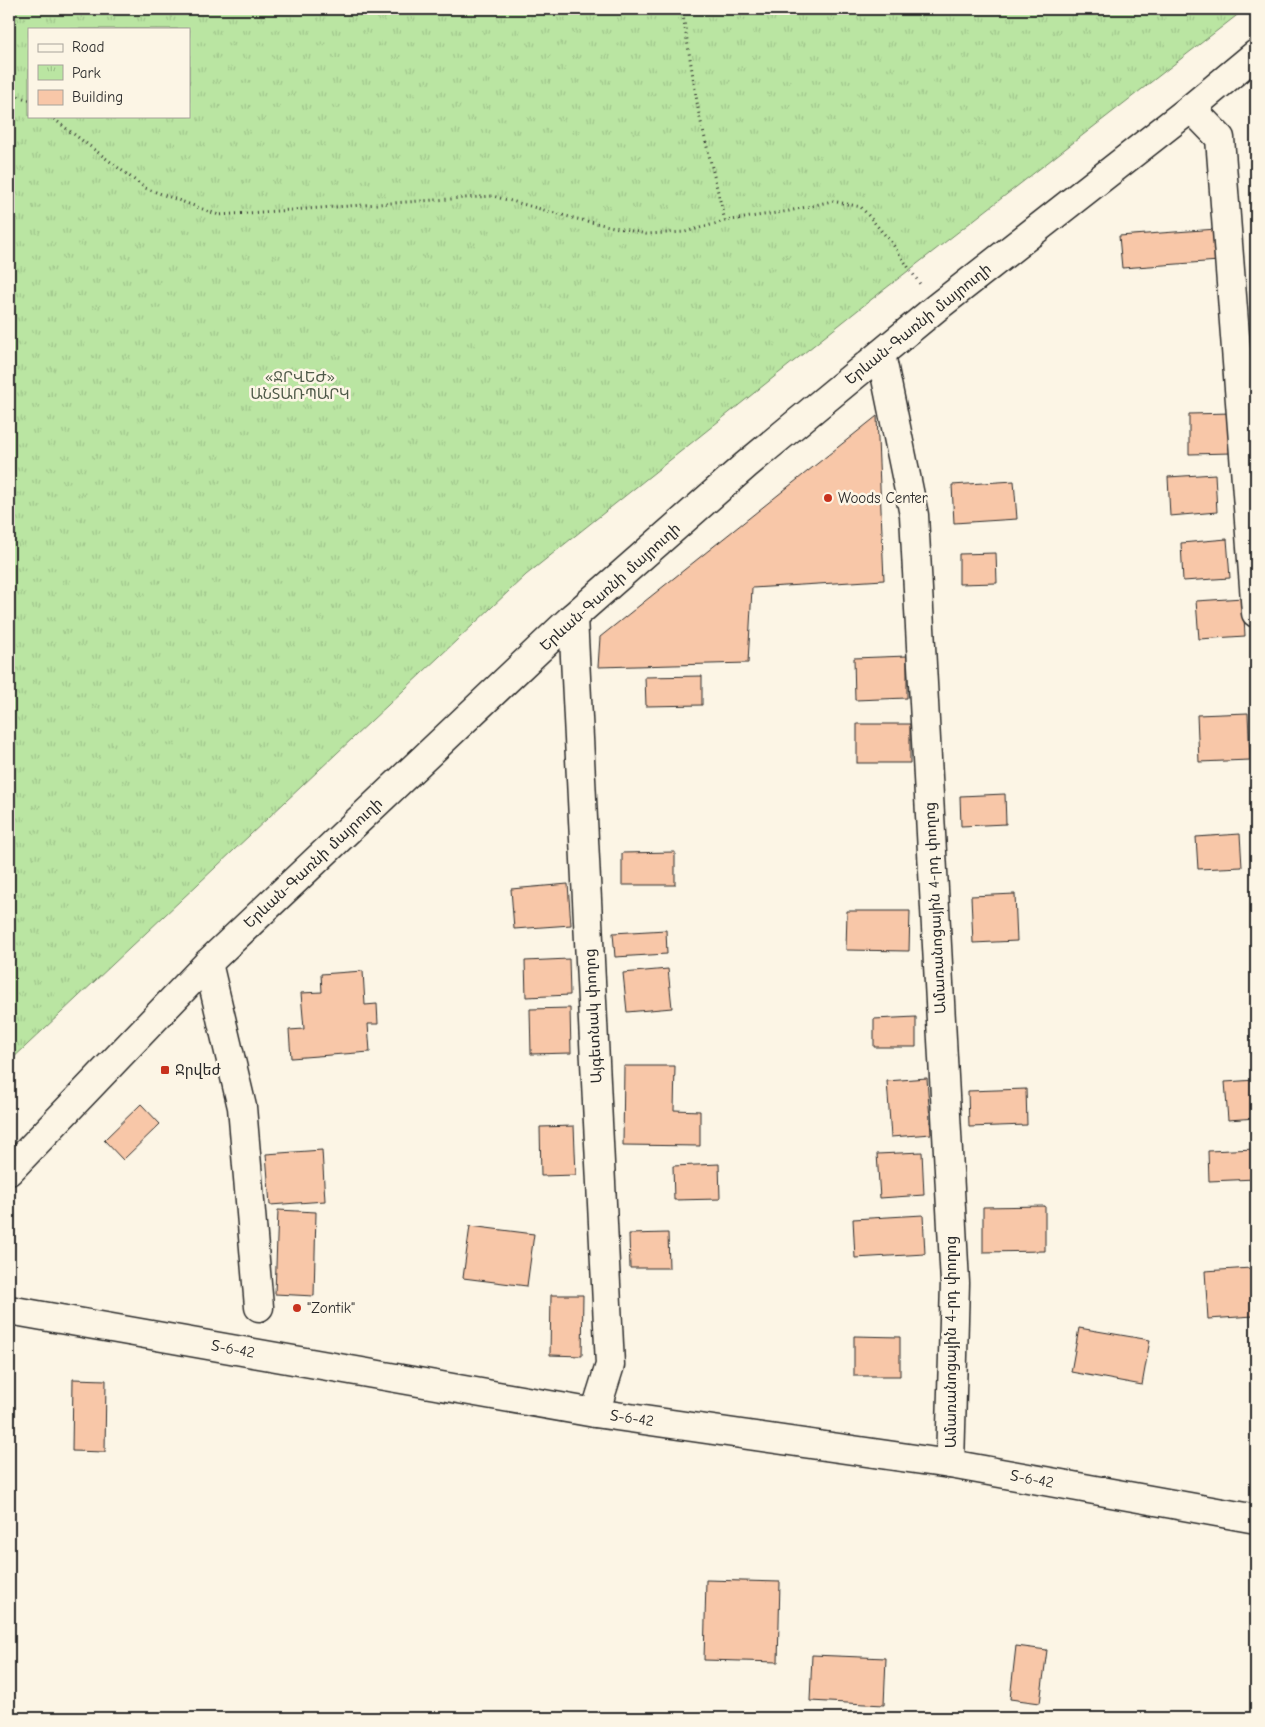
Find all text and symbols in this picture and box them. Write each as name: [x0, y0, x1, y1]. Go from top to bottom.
legend: [28, 28, 190, 118]
text: Road: [72, 38, 104, 56]
text: Park: [72, 64, 101, 82]
text: Building: [72, 88, 123, 106]
street label: Երևան-Գառնի մայրուղի: [841, 260, 995, 388]
park label: «ՋՐՎԵԺ» ԱՆՏԱՌՊԱՐԿ: [250, 368, 350, 403]
place label: Woods Center: [838, 489, 928, 507]
marker: Woods Center: [822, 492, 834, 504]
street label: Երևան-Գառնի մայրուղի: [536, 519, 684, 655]
street label: Երևան-Գառնի մայրուղի: [240, 794, 386, 932]
street label: Ամառանոցային 4-րդ փողոց: [920, 801, 950, 1015]
street label: Այգետնակ փողոց: [580, 948, 606, 1084]
place label: Ջրվեժ: [175, 1061, 222, 1079]
marker: Ջրվեժ: [159, 1064, 171, 1076]
street label: Ամառանոցային 4-րդ փողոց: [942, 1236, 960, 1448]
place label: "Zontik": [307, 1299, 355, 1317]
marker: "Zontik": [291, 1302, 303, 1314]
street label: Տ-6-42: [210, 1336, 256, 1362]
street label: Տ-6-42: [609, 1406, 655, 1430]
street label: Տ-6-42: [1009, 1466, 1055, 1492]

